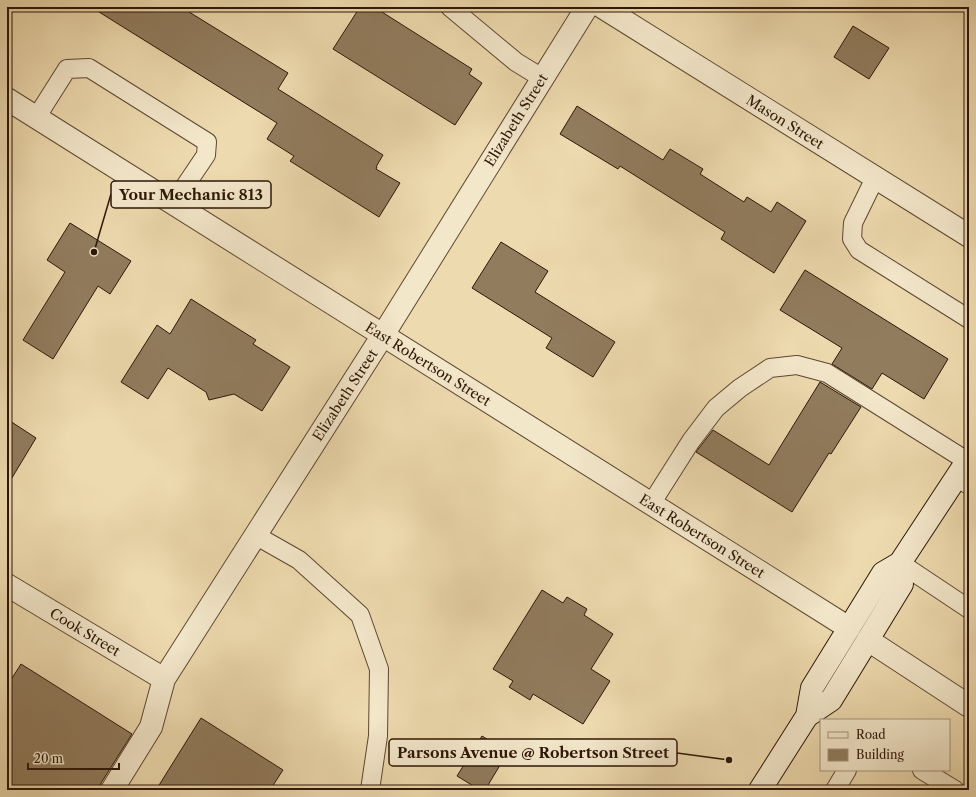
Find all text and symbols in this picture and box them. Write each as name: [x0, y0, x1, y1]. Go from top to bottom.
street label: Elizabeth Street: [480, 70, 552, 170]
street label: Mason Street: [743, 91, 827, 153]
callout: Your Mechanic 813: [111, 181, 271, 208]
text: Your Mechanic 813: [118, 185, 263, 204]
street label: East Robertson Street: [362, 318, 494, 410]
street label: Elizabeth Street: [309, 346, 381, 444]
street label: East Robertson Street: [636, 490, 768, 582]
street label: Cook Street: [46, 604, 124, 660]
legend: [820, 719, 950, 771]
text: Road: [856, 727, 886, 742]
callout: Parsons Avenue @ Robertson Street: [389, 739, 677, 766]
text: Parsons Avenue @ Robertson Street: [397, 743, 669, 762]
scale bar: [28, 745, 119, 771]
text: Building: [856, 747, 904, 762]
text: 20 m: [34, 751, 63, 766]

